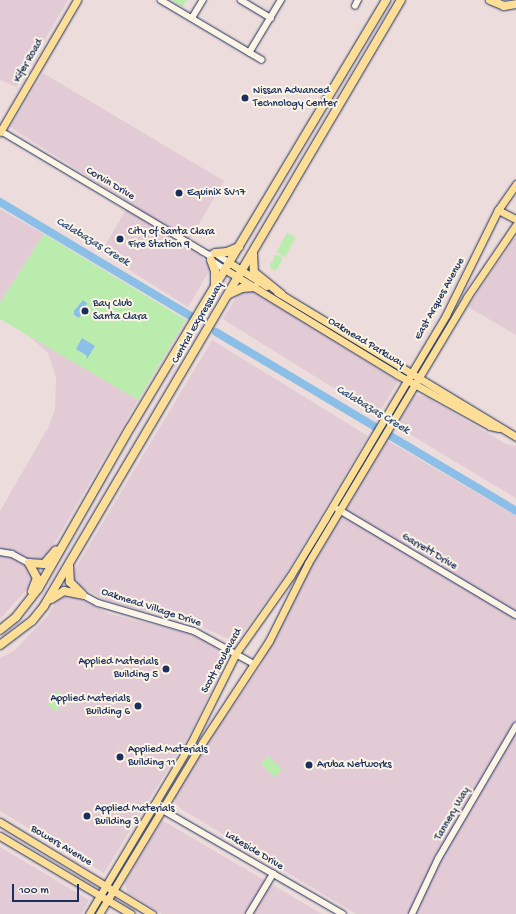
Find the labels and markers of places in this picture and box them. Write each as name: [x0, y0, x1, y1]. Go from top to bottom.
place label: Nissan Advanced Technology Center: [253, 85, 337, 111]
marker: Nissan Advanced Technology Center: [240, 93, 250, 103]
place label: Equinix SV17: [187, 186, 245, 200]
marker: Equinix SV17: [174, 188, 184, 198]
place label: City of Santa Clara Fire Station 9: [128, 226, 215, 252]
marker: City of Santa Clara Fire Station 9: [115, 234, 125, 244]
place label: Bay Club Santa Clara: [93, 298, 147, 324]
marker: Bay Club Santa Clara: [80, 306, 90, 316]
place label: Applied Materials Building 5: [78, 656, 158, 682]
marker: Applied Materials Building 5: [161, 664, 171, 674]
place label: Applied Materials Building 6: [50, 693, 130, 719]
marker: Applied Materials Building 6: [133, 701, 143, 711]
place label: Applied Materials Building 11: [128, 744, 208, 770]
marker: Applied Materials Building 11: [115, 752, 125, 762]
place label: Aruba Networks: [317, 758, 391, 772]
marker: Aruba Networks: [304, 760, 314, 770]
place label: Applied Materials Building 3: [95, 803, 175, 829]
marker: Applied Materials Building 3: [82, 811, 92, 821]

